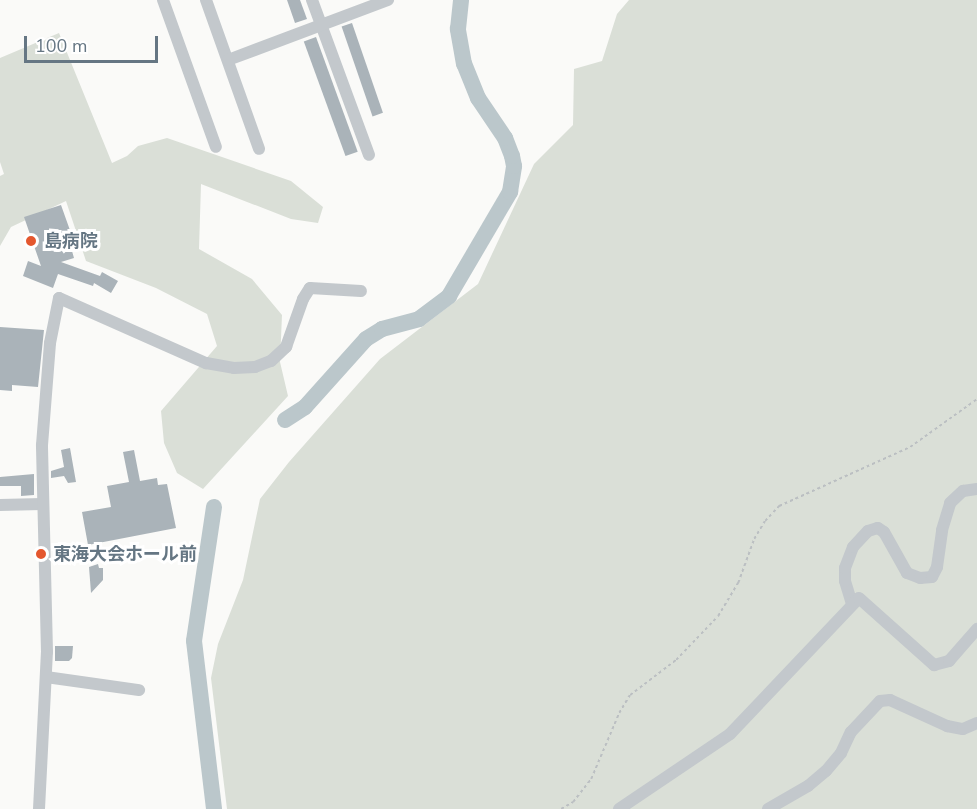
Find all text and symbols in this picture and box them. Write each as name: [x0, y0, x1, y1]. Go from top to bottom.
scale bar: [27, 24, 160, 62]
text: 100 m: [35, 34, 87, 58]
place label: 島病院: [44, 230, 98, 252]
marker: 島病院: [22, 232, 40, 250]
place label: 東海大会ホール前: [53, 543, 197, 565]
marker: 東海大会ホール前: [34, 547, 48, 561]

